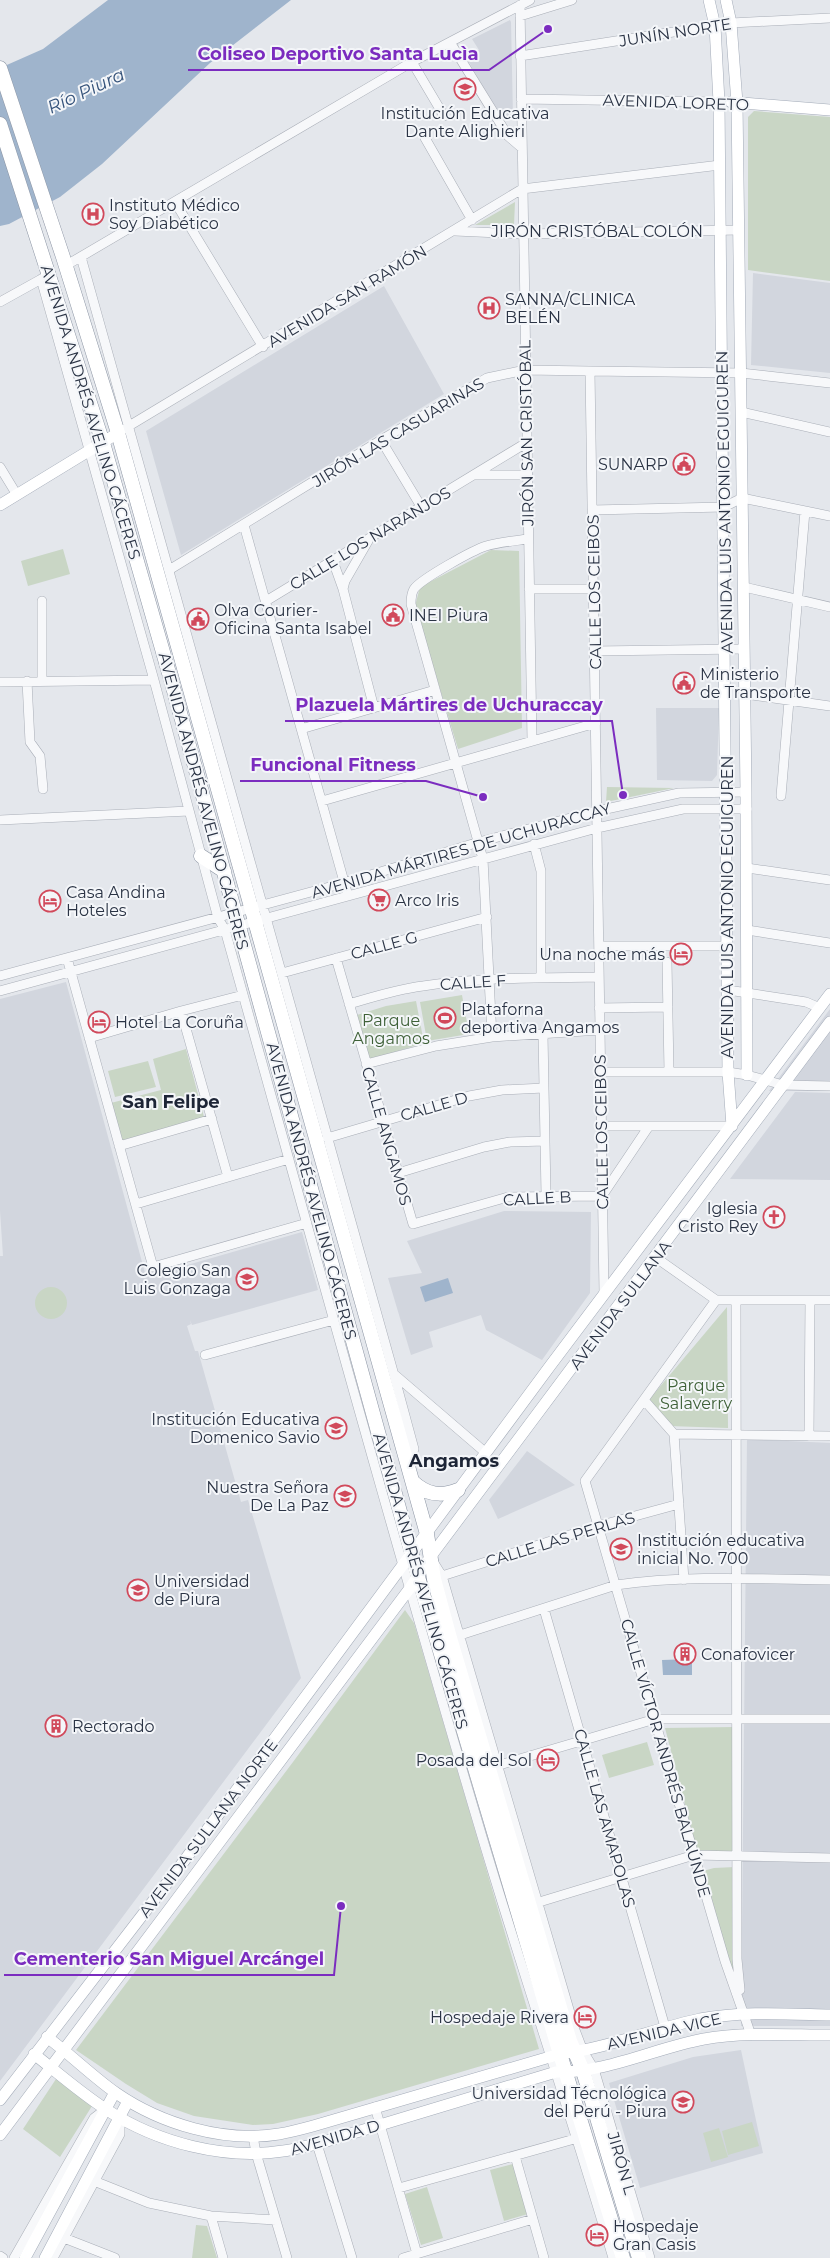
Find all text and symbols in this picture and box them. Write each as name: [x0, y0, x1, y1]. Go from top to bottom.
street label: JUNÍN NORTE: [617, 14, 733, 51]
callout: Coliseo Deportivo Santa Lucìa: [188, 37, 489, 70]
text: Coliseo Deportivo Santa Lucìa: [197, 43, 479, 65]
water label: Río Piura: [44, 64, 128, 118]
school or university icon: Institución Educativa Dante Alighieri: [453, 77, 477, 101]
street label: AVENIDA LORETO: [602, 90, 749, 115]
place label: Institución Educativa Dante Alighieri: [381, 104, 549, 141]
place label: Instituto Médico Soy Diabético: [109, 196, 240, 233]
hospital icon: Instituto Médico Soy Diabético: [81, 202, 105, 226]
street label: JIRÓN CRISTÓBAL COLÓN: [490, 222, 703, 241]
street label: AVENIDA SAN RAMÓN: [264, 241, 430, 352]
street label: AVENIDA ANDRÉS AVELINO CÁCERES: [37, 263, 145, 562]
place label: SANNA/CLINICA BELÉN: [505, 290, 636, 327]
hospital icon: SANNA/CLINICA BELÉN: [477, 296, 501, 320]
street label: JIRÓN SAN CRISTÓBAL: [515, 339, 538, 527]
street label: AVENIDA LUIS ANTONIO EGUIGUREN: [712, 350, 737, 654]
street label: JIRÓN LAS CASUARINAS: [308, 373, 488, 492]
public building icon: SUNARP: [672, 452, 696, 476]
place label: SUNARP: [598, 455, 668, 474]
street label: CALLE LOS NARANJOS: [286, 483, 454, 594]
street label: CALLE LOS CEIBOS: [584, 514, 605, 670]
place label: Olva Courier- Oficina Santa Isabel: [214, 601, 372, 638]
public building icon: INEI Piura: [381, 603, 405, 627]
place label: INEI Piura: [409, 606, 488, 625]
public building icon: Olva Courier- Oficina Santa Isabel: [186, 607, 210, 631]
street label: AVENIDA ANDRÉS AVELINO CÁCERES: [155, 650, 252, 952]
place label: Ministerio de Transporte: [700, 665, 811, 702]
public building icon: Ministerio de Transporte: [672, 671, 696, 695]
callout: Plazuela Mártires de Uchuraccay: [285, 688, 612, 721]
text: Plazuela Mártires de Uchuraccay: [295, 694, 603, 716]
callout: Funcional Fitness: [240, 748, 426, 781]
text: Funcional Fitness: [250, 754, 416, 776]
street label: AVENIDA LUIS ANTONIO EGUIGUREN: [718, 755, 737, 1059]
street label: AVENIDA MÁRTIRES DE UCHURACCAY: [309, 798, 614, 902]
place label: Casa Andina Hoteles: [66, 883, 166, 920]
supermarket icon: Arco Iris: [367, 888, 391, 912]
hotel icon: Casa Andina Hoteles: [38, 889, 62, 913]
place label: Arco Iris: [395, 891, 459, 910]
street label: CALLE G: [349, 927, 420, 964]
hotel icon: Una noche más: [669, 942, 693, 966]
place label: Una noche más: [539, 945, 665, 964]
street label: CALLE F: [439, 971, 507, 994]
place label: Plataforna deportiva Angamos: [461, 1000, 620, 1037]
sports icon: Plataforna deportiva Angamos: [433, 1006, 457, 1030]
hotel icon: Hotel La Coruña: [87, 1010, 111, 1034]
park label: Parque Angamos: [352, 1011, 430, 1048]
place label: Hotel La Coruña: [115, 1013, 244, 1032]
street label: AVENIDA ANDRÉS AVELINO CÁCERES: [263, 1040, 360, 1342]
street label: CALLE LOS CEIBOS: [591, 1054, 612, 1210]
street label: CALLE ANGAMOS: [358, 1065, 415, 1208]
street label: CALLE D: [398, 1088, 470, 1125]
district label: San Felipe: [122, 1091, 220, 1113]
street label: CALLE B: [502, 1187, 572, 1210]
place label: Iglesia Cristo Rey: [678, 1199, 758, 1236]
church icon: Iglesia Cristo Rey: [762, 1205, 786, 1229]
street label: AVENIDA SULLANA: [566, 1237, 675, 1373]
place label: Colegio San Luis Gonzaga: [123, 1261, 231, 1298]
school or university icon: Colegio San Luis Gonzaga: [235, 1267, 259, 1291]
park label: Parque Salaverry: [660, 1376, 732, 1413]
place label: Institución Educativa Domenico Savio: [151, 1410, 320, 1447]
school or university icon: Institución Educativa Domenico Savio: [324, 1416, 348, 1440]
street label: AVENIDA ANDRÉS AVELINO CÁCERES: [369, 1431, 472, 1731]
district label: Angamos: [408, 1450, 500, 1472]
place label: Nuestra Señora De La Paz: [206, 1478, 329, 1515]
school or university icon: Nuestra Señora De La Paz: [333, 1484, 357, 1508]
street label: CALLE LAS PERLAS: [483, 1508, 637, 1571]
place label: Institución educativa inicial No. 700: [637, 1531, 805, 1568]
school or university icon: Institución educativa inicial No. 700: [609, 1537, 633, 1561]
place label: Universidad de Piura: [154, 1572, 250, 1609]
school or university icon: Universidad de Piura: [126, 1578, 150, 1602]
street label: CALLE VÍCTOR ANDRÉS BALAÚNDE: [617, 1617, 714, 1900]
building icon: Conafovicer: [673, 1642, 697, 1666]
place label: Conafovicer: [701, 1645, 795, 1664]
building icon: Rectorado: [44, 1714, 68, 1738]
place label: Rectorado: [72, 1717, 155, 1736]
street label: CALLE LAS AMAPOLAS: [570, 1727, 639, 1910]
street label: AVENIDA SULLANA NORTE: [135, 1735, 282, 1921]
hotel icon: Posada del Sol: [536, 1748, 560, 1772]
place label: Posada del Sol: [416, 1751, 532, 1770]
callout: Cementerio San Miguel Arcángel: [4, 1942, 334, 1975]
text: Cementerio San Miguel Arcángel: [14, 1948, 324, 1970]
hotel icon: Hospedaje Rivera: [573, 2005, 597, 2029]
place label: Hospedaje Rivera: [430, 2008, 569, 2027]
street label: AVENIDA VICE: [605, 2009, 723, 2054]
place label: Universidad Técnológica del Perú - Piura: [471, 2084, 667, 2121]
school or university icon: Universidad Técnológica del Perú - Piura: [671, 2090, 695, 2114]
street label: AVENIDA D: [288, 2116, 382, 2159]
street label: JIRÓN L: [603, 2129, 640, 2197]
place label: Hospedaje Gran Casis: [613, 2217, 699, 2254]
hotel icon: Hospedaje Gran Casis: [585, 2223, 609, 2247]

